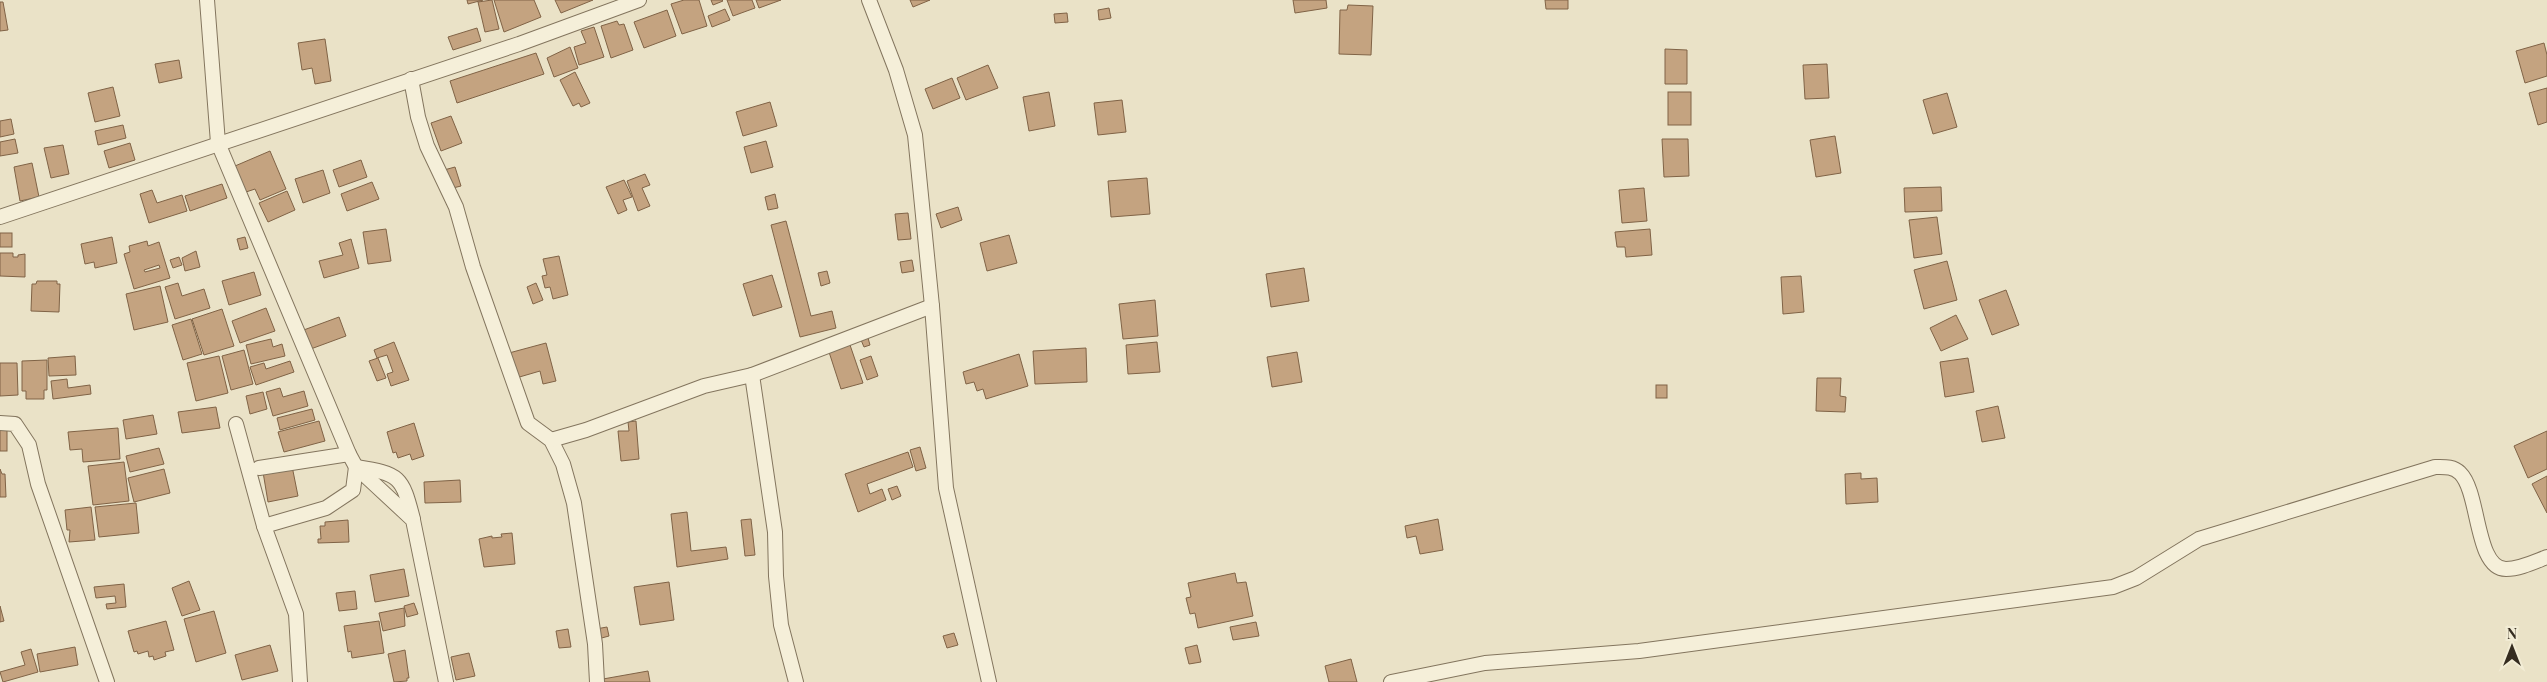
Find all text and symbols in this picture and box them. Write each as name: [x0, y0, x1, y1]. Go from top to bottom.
north arrow: [2487, 622, 2537, 672]
text: N: [2507, 624, 2517, 643]

